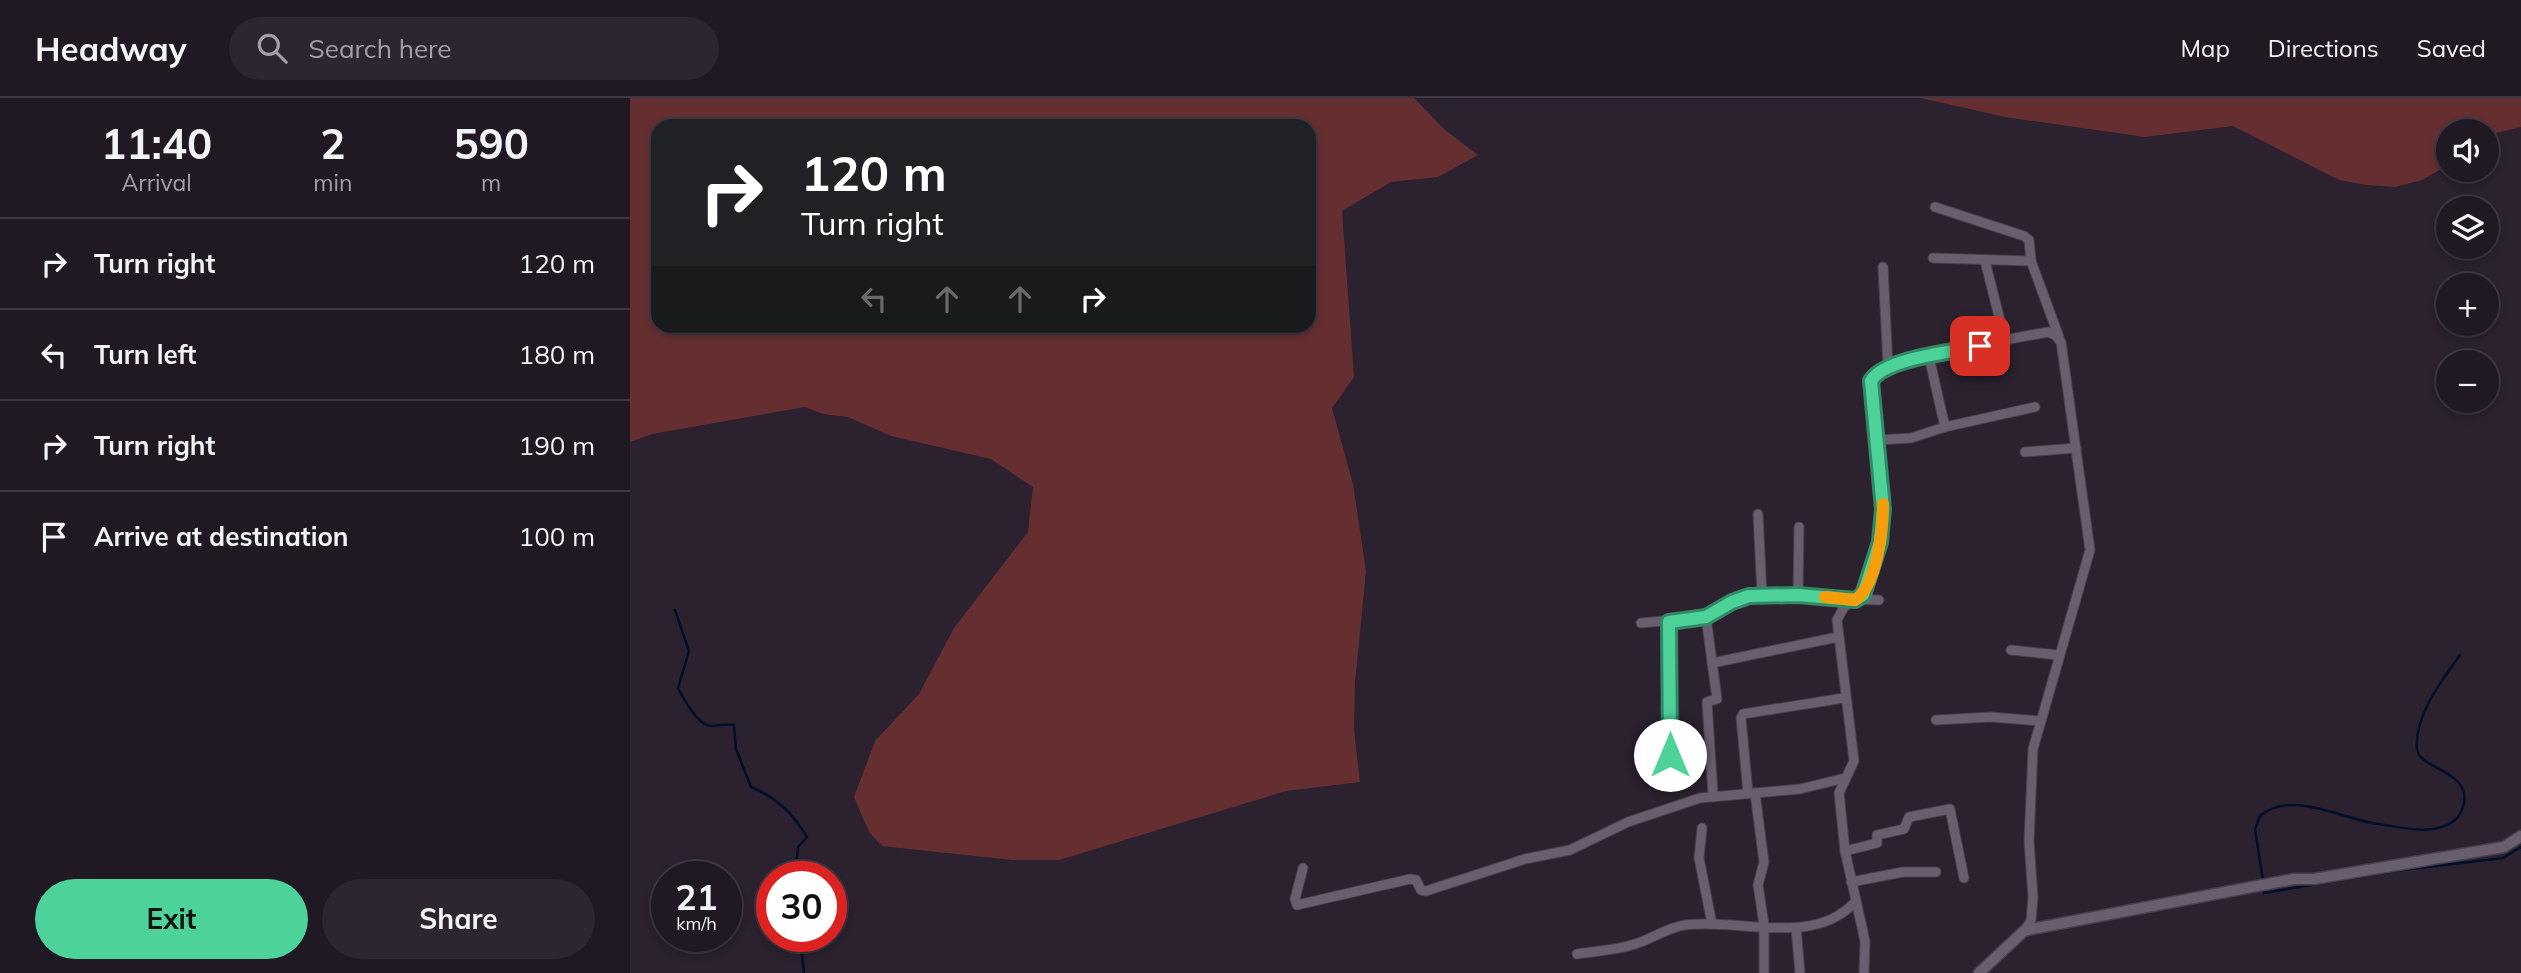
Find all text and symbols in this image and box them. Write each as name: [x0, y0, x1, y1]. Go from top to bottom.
search box: [229, 17, 719, 80]
text: Headway: [35, 28, 187, 69]
icon: search: [253, 29, 291, 67]
text: Search here: [309, 32, 451, 65]
text: Map: [2180, 33, 2230, 63]
text: Directions: [2268, 33, 2379, 63]
text: Saved: [2417, 33, 2486, 63]
text: 11:40: [101, 117, 212, 170]
text: 2: [320, 117, 345, 170]
text: 590: [453, 117, 529, 170]
map controls: [2436, 119, 2499, 413]
button: sound: [2436, 119, 2499, 182]
text: 120 m: [801, 142, 947, 203]
icon: right: [686, 147, 777, 238]
text: Arrival: [121, 168, 192, 197]
text: min: [313, 168, 352, 197]
text: m: [481, 168, 501, 197]
button: layers: [2436, 196, 2499, 259]
text: Turn right: [801, 203, 944, 243]
icon: right: [35, 245, 73, 283]
text: Turn right: [94, 247, 215, 280]
text: 120 m: [519, 247, 595, 280]
button: +: [2436, 273, 2499, 336]
icon: left: [855, 280, 893, 318]
icon: ahead: [928, 280, 966, 318]
icon: ahead: [1001, 280, 1039, 318]
icon: right: [1074, 280, 1112, 318]
pin: [1950, 316, 2010, 376]
icon: arrive: [1961, 327, 1999, 365]
icon: left: [35, 336, 73, 374]
text: Turn left: [94, 338, 196, 371]
text: 180 m: [519, 338, 595, 371]
button: −: [2436, 350, 2499, 413]
icon: right: [35, 427, 73, 465]
text: Turn right: [94, 429, 215, 462]
text: 190 m: [519, 429, 595, 462]
icon: arrive: [35, 518, 73, 556]
text: Arrive at destination: [94, 520, 349, 553]
text: 100 m: [519, 520, 595, 553]
position arrow: [1633, 718, 1707, 792]
speed limit sign: 30: [756, 861, 847, 952]
text: 21: [675, 875, 718, 919]
button: Exit: [35, 879, 308, 959]
button: Share: [322, 879, 595, 959]
text: km/h: [676, 912, 717, 935]

